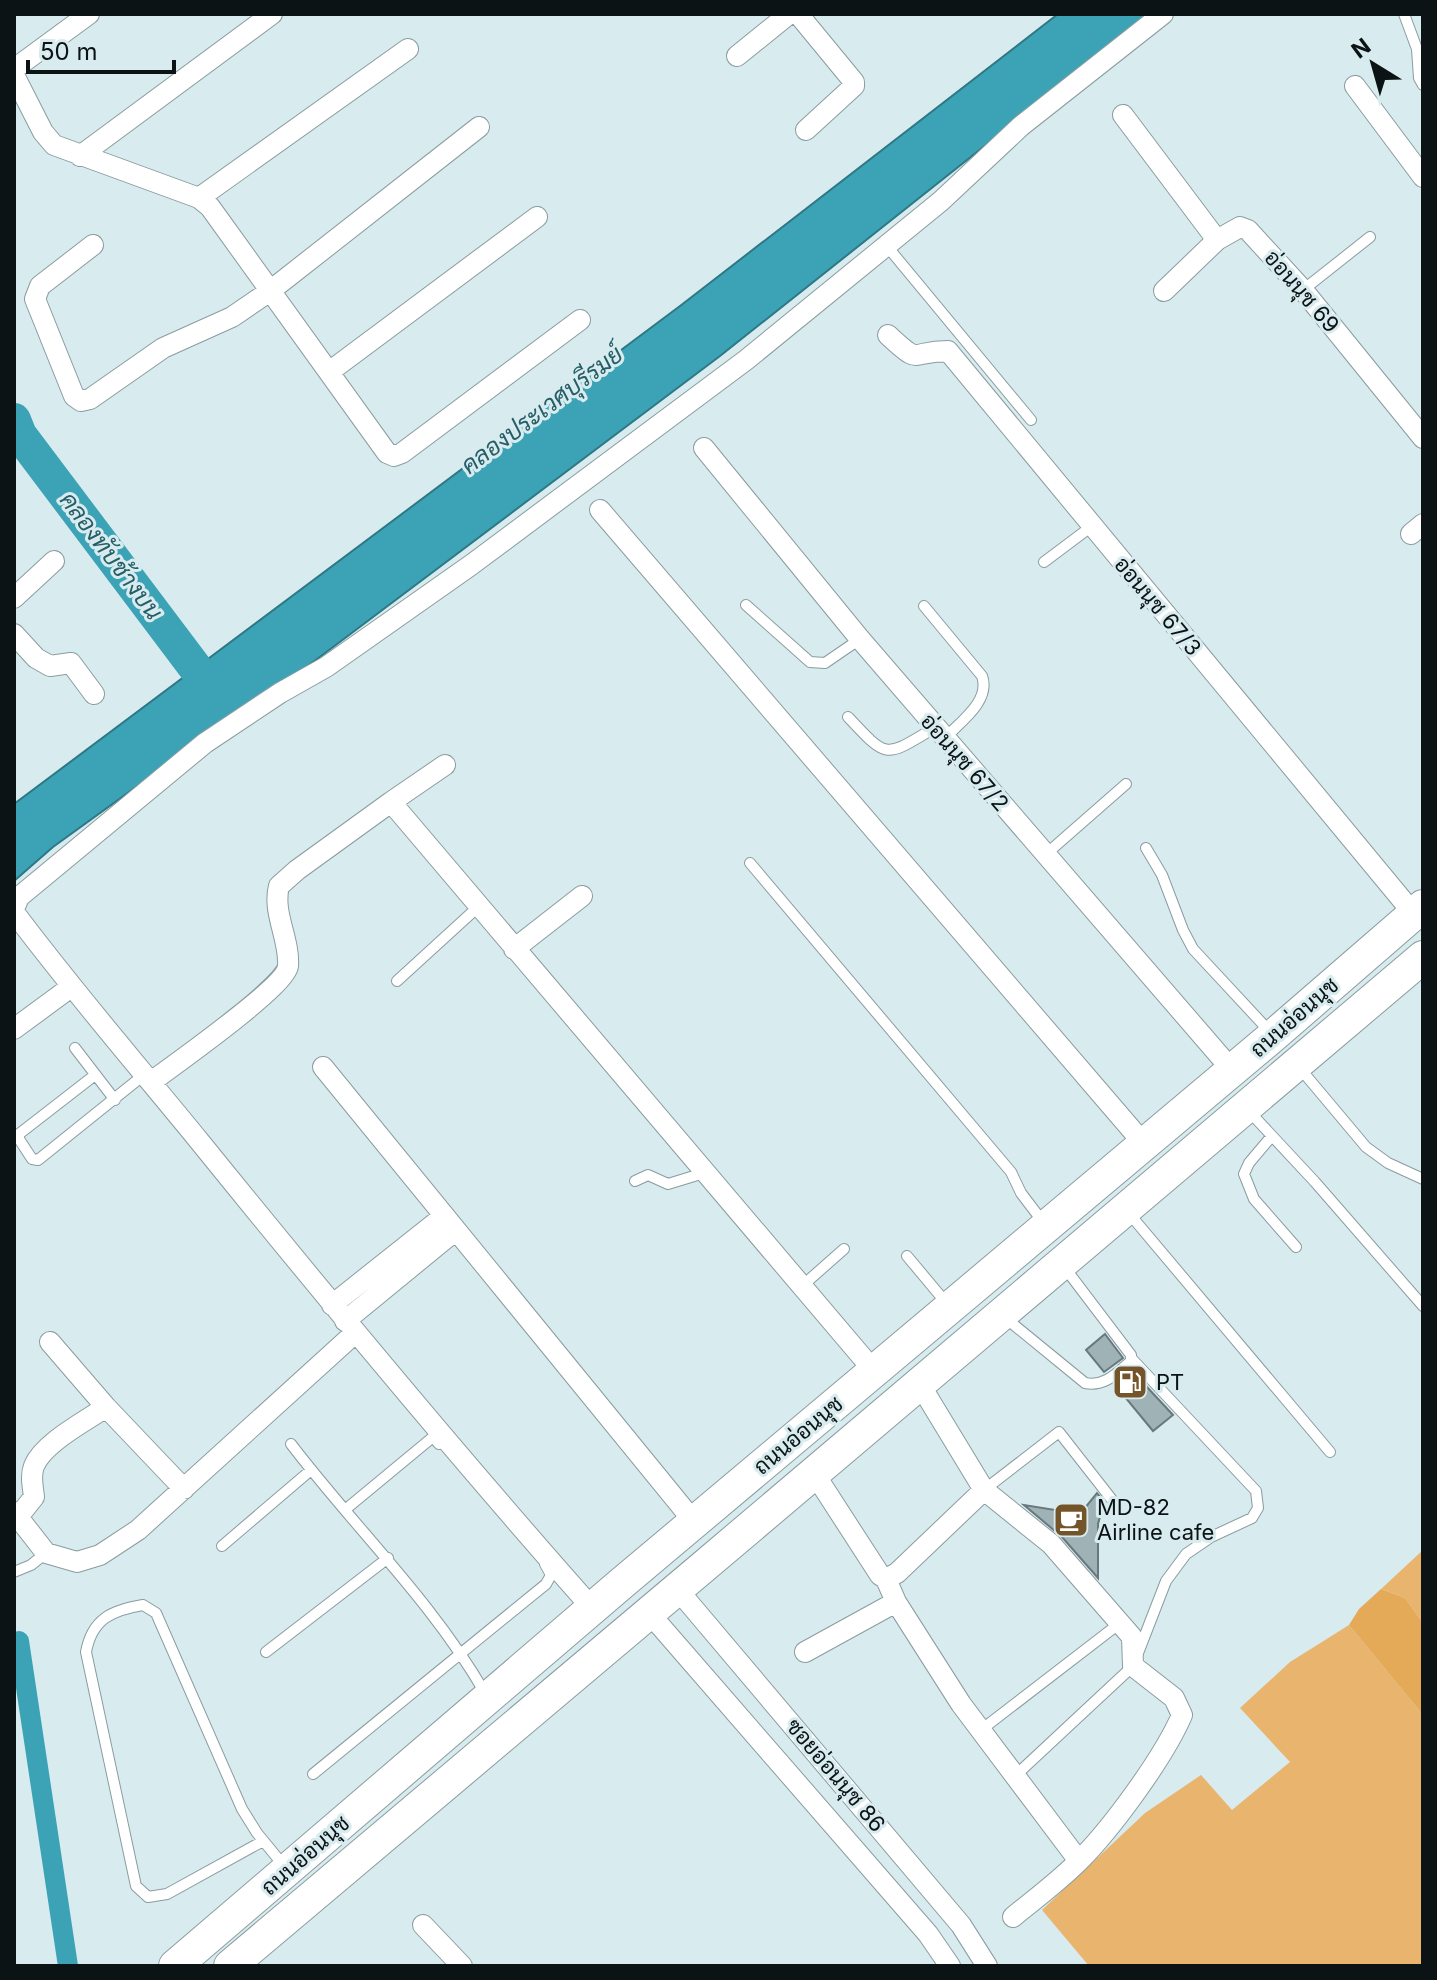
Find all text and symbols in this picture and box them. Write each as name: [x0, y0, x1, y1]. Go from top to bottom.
scale bar: [28, 24, 174, 74]
north arrow: [1333, 24, 1413, 104]
text: N: [1346, 33, 1375, 63]
text: 50 m: [40, 37, 98, 66]
street label: อ่อนนุช 69: [1257, 244, 1345, 339]
water label: คลองประเวศบุรีรมย์: [455, 337, 632, 481]
water label: คลองทับช้างบน: [54, 486, 169, 625]
street label: อ่อนนุช 67/3: [1107, 551, 1207, 663]
street label: อ่อนนุช 67/2: [913, 708, 1014, 818]
street label: ถนนอ่อนนุช: [1245, 972, 1345, 1065]
fuel station icon: PT: [1111, 1363, 1149, 1401]
place label: PT: [1156, 1369, 1184, 1395]
street label: ถนนอ่อนนุช: [748, 1390, 850, 1482]
place label: MD-82 Airline cafe: [1097, 1494, 1214, 1545]
cafe icon: MD-82 Airline cafe: [1052, 1501, 1090, 1539]
street label: ซอยอ่อนนุช 86: [779, 1713, 891, 1839]
street label: ถนนอ่อนนุช: [256, 1810, 356, 1903]

